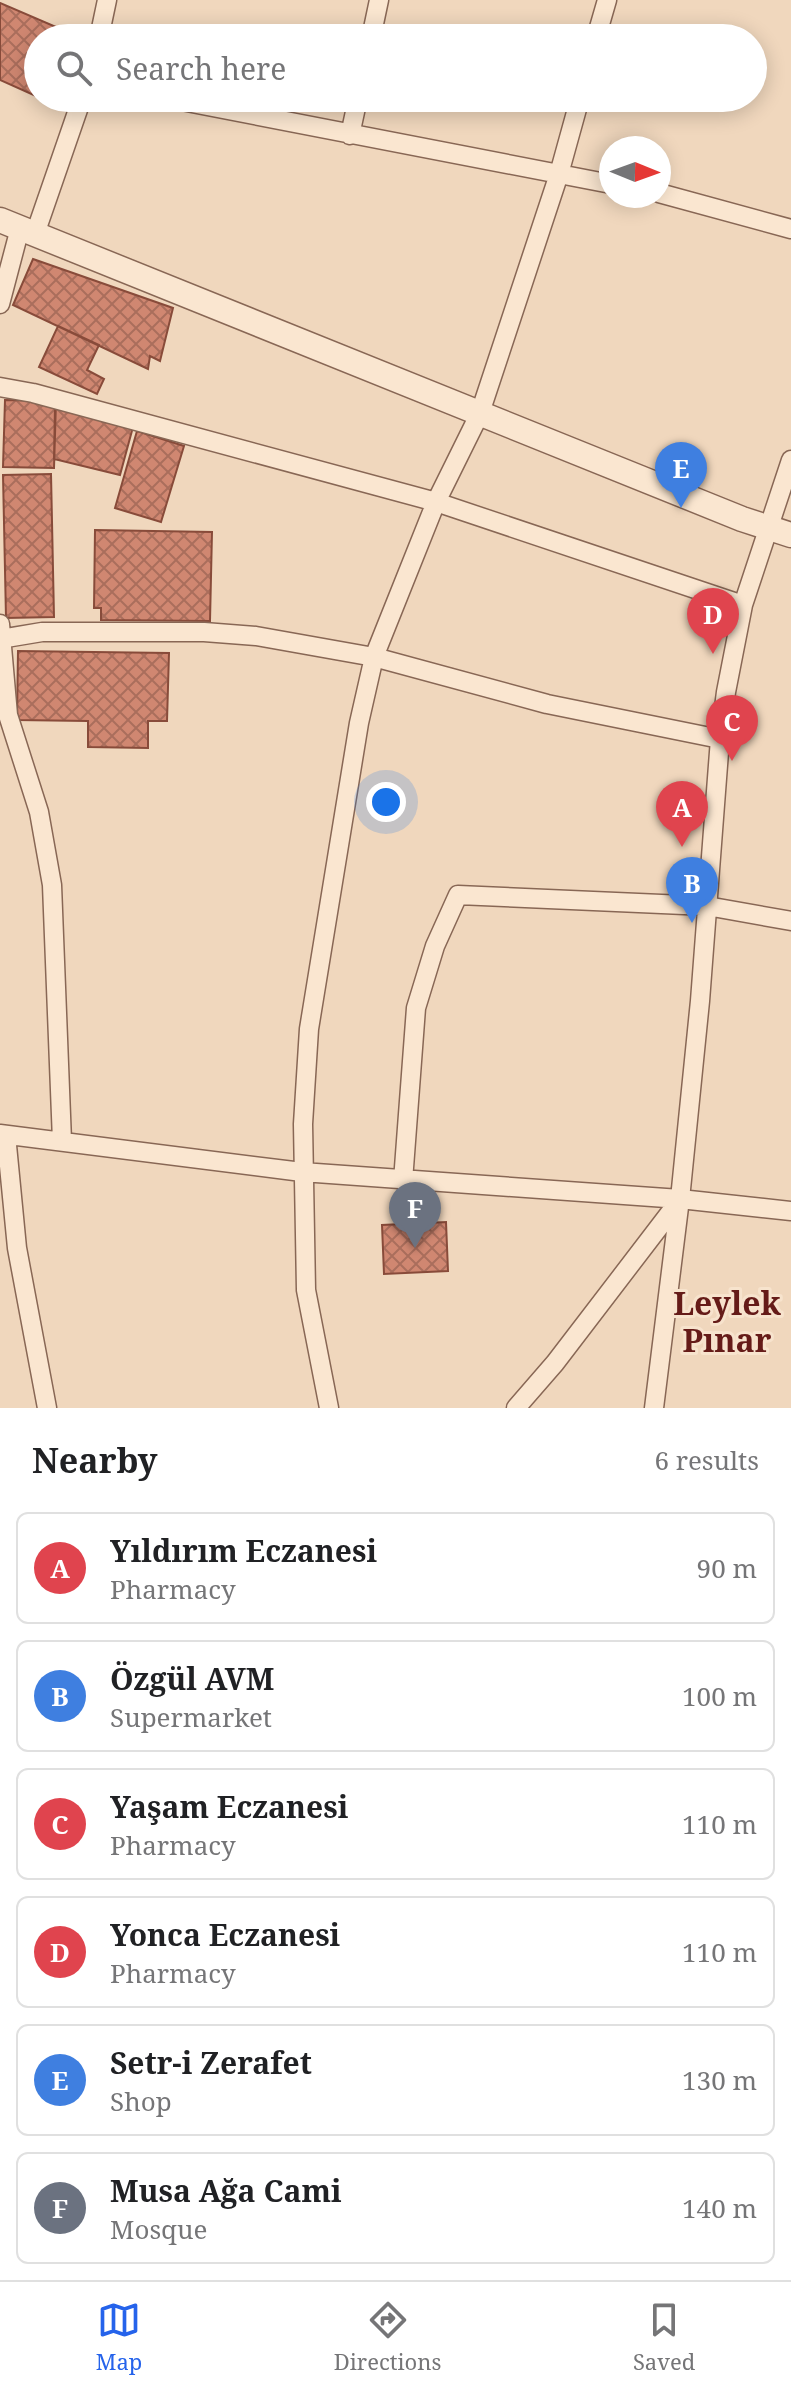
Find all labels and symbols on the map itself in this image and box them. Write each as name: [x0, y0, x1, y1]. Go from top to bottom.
north arrow: [599, 136, 671, 208]
pin: E: [655, 442, 707, 508]
pin: D: [687, 588, 739, 654]
pin: C: [706, 695, 758, 761]
pin: A: [656, 781, 708, 847]
your location: [366, 782, 406, 822]
pin: B: [666, 857, 718, 923]
pin: F: [389, 1182, 441, 1248]
district label: Leylek Pınar: [673, 1281, 781, 1361]

